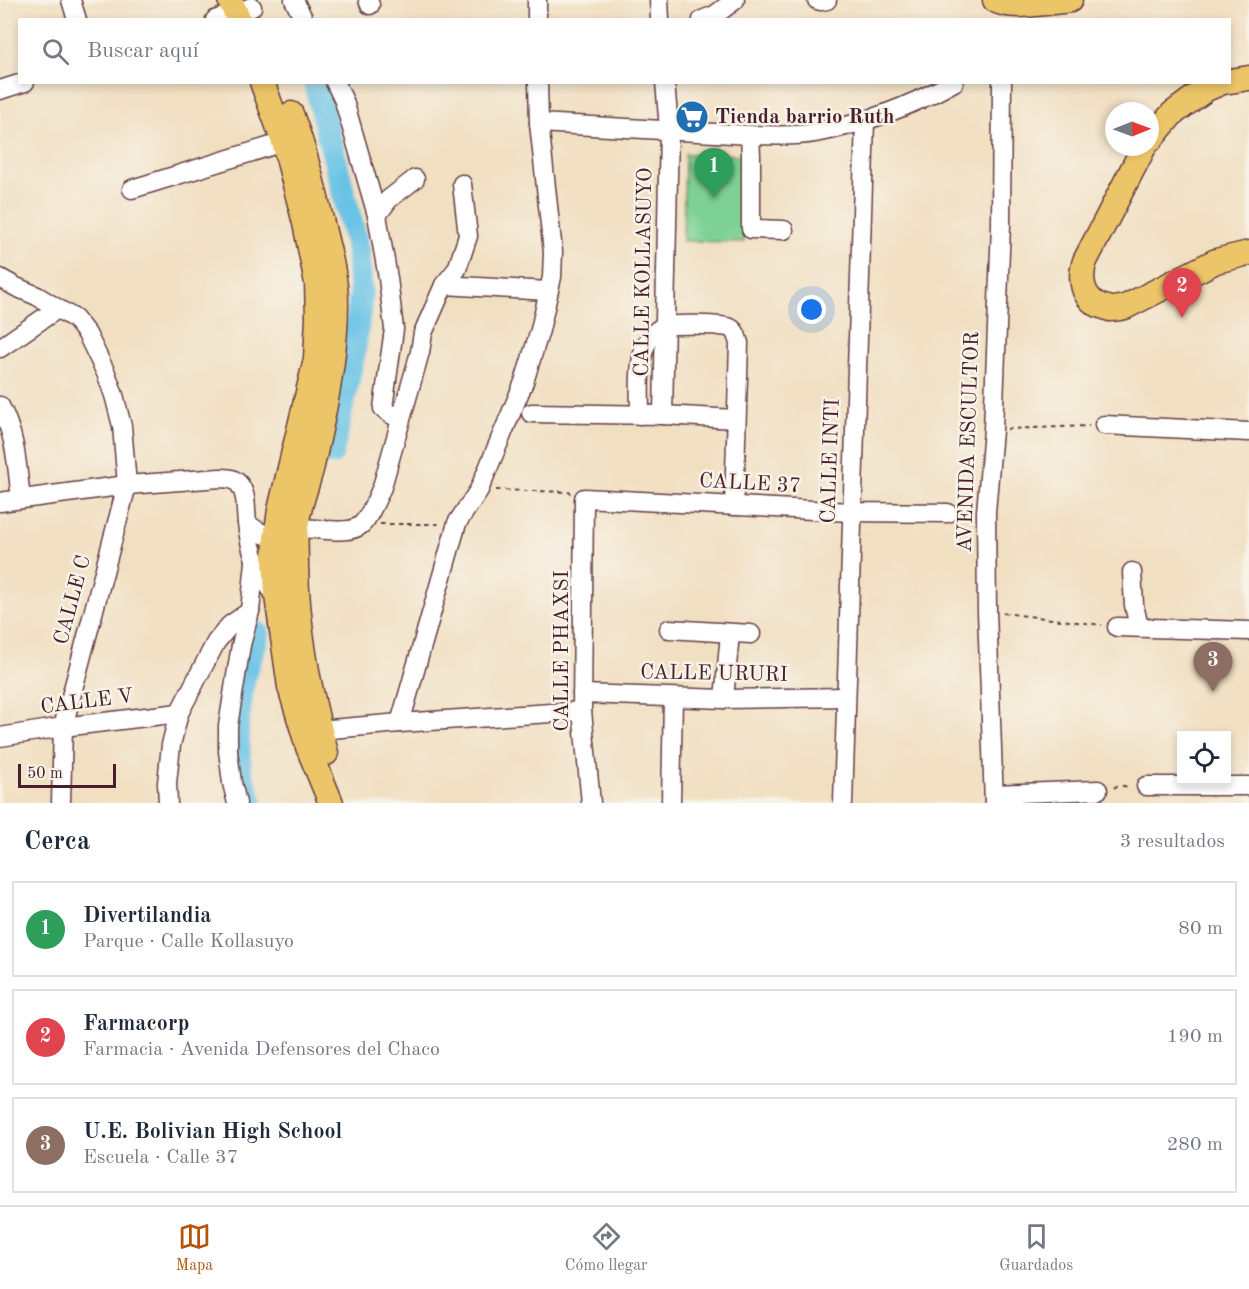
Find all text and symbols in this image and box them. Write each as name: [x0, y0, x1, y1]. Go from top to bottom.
search box: [18, 18, 1231, 84]
icon: search: [39, 35, 72, 68]
text: Buscar aquí: [87, 40, 199, 62]
supermarket icon: Tienda barrio Ruth: [674, 99, 710, 135]
north arrow: [1105, 102, 1159, 156]
place label: Tienda barrio Ruth: [715, 107, 895, 128]
pin: 1: [694, 148, 734, 198]
street label: CALLE KOLLASUYO: [632, 167, 656, 377]
pin: 2: [1162, 268, 1202, 318]
your location: [797, 295, 826, 324]
street label: AVENIDA ESCULTOR: [955, 331, 983, 553]
street label: CALLE INTI: [818, 398, 844, 524]
street label: CALLE 37: [699, 471, 801, 497]
street label: CALLE C: [51, 553, 95, 647]
street label: CALLE PHAXSI: [552, 570, 573, 732]
pin: 3: [1194, 642, 1232, 692]
street label: CALLE URURI: [640, 662, 788, 686]
street label: CALLE V: [39, 686, 135, 718]
map controls: [1177, 731, 1231, 785]
button: locate: [1177, 731, 1231, 785]
scale bar: [18, 761, 116, 788]
text: 50 m: [27, 766, 63, 782]
text: Cerca: [24, 829, 90, 855]
text: 3 resultados: [1120, 832, 1225, 852]
text: Divertilandia: [83, 905, 211, 927]
text: 1: [40, 919, 51, 939]
text: 80 m: [1178, 919, 1223, 939]
text: Parque · Calle Kollasuyo: [83, 932, 294, 952]
text: Farmacorp: [83, 1013, 189, 1035]
text: 2: [40, 1027, 51, 1047]
text: 190 m: [1167, 1027, 1223, 1047]
text: Farmacia · Avenida Defensores del Chaco: [83, 1040, 440, 1060]
text: U.E. Bolivian High School: [83, 1121, 342, 1143]
text: 3: [40, 1135, 51, 1155]
text: 280 m: [1167, 1135, 1223, 1155]
text: Escuela · Calle 37: [83, 1148, 238, 1168]
tab: Mapa: [176, 1220, 213, 1276]
tab: Cómo llegar: [565, 1220, 648, 1276]
tab: Guardados: [999, 1220, 1073, 1276]

